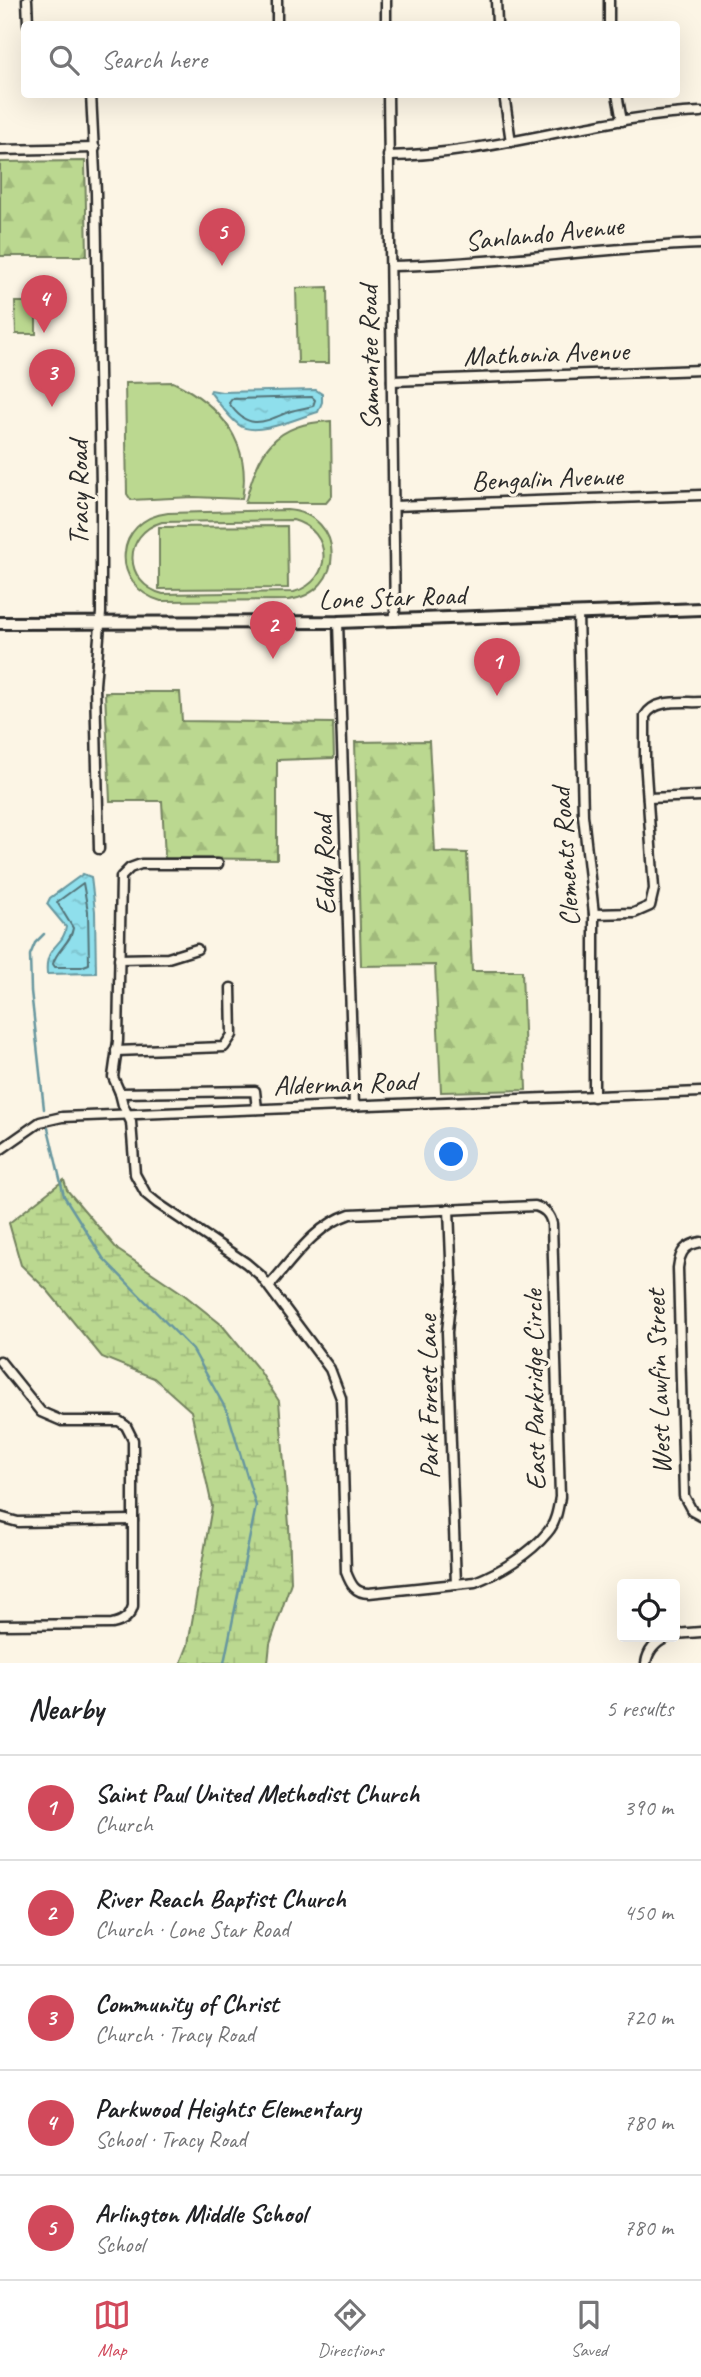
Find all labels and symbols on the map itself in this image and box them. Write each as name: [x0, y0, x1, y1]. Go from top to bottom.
street label: Sanlando Avenue: [463, 207, 627, 259]
pin: 5: [199, 208, 245, 266]
pin: 4: [21, 275, 67, 333]
street label: Samontee Road: [350, 281, 388, 431]
street label: Mathonia Avenue: [463, 333, 631, 373]
pin: 3: [29, 349, 75, 407]
street label: Tracy Road: [61, 436, 96, 546]
street label: Bengalin Avenue: [471, 458, 625, 498]
street label: Lone Star Road: [318, 577, 470, 617]
pin: 2: [250, 601, 296, 659]
pin: 1: [474, 638, 520, 696]
street label: Clements Road: [542, 782, 587, 928]
street label: Eddy Road: [305, 810, 343, 916]
street label: Alderman Road: [273, 1063, 421, 1103]
your location: [434, 1137, 468, 1171]
street label: West Lawfin Street: [637, 1286, 679, 1475]
street label: East Parkridge Circle: [515, 1287, 553, 1491]
street label: Park Forest Lane: [409, 1313, 447, 1479]

